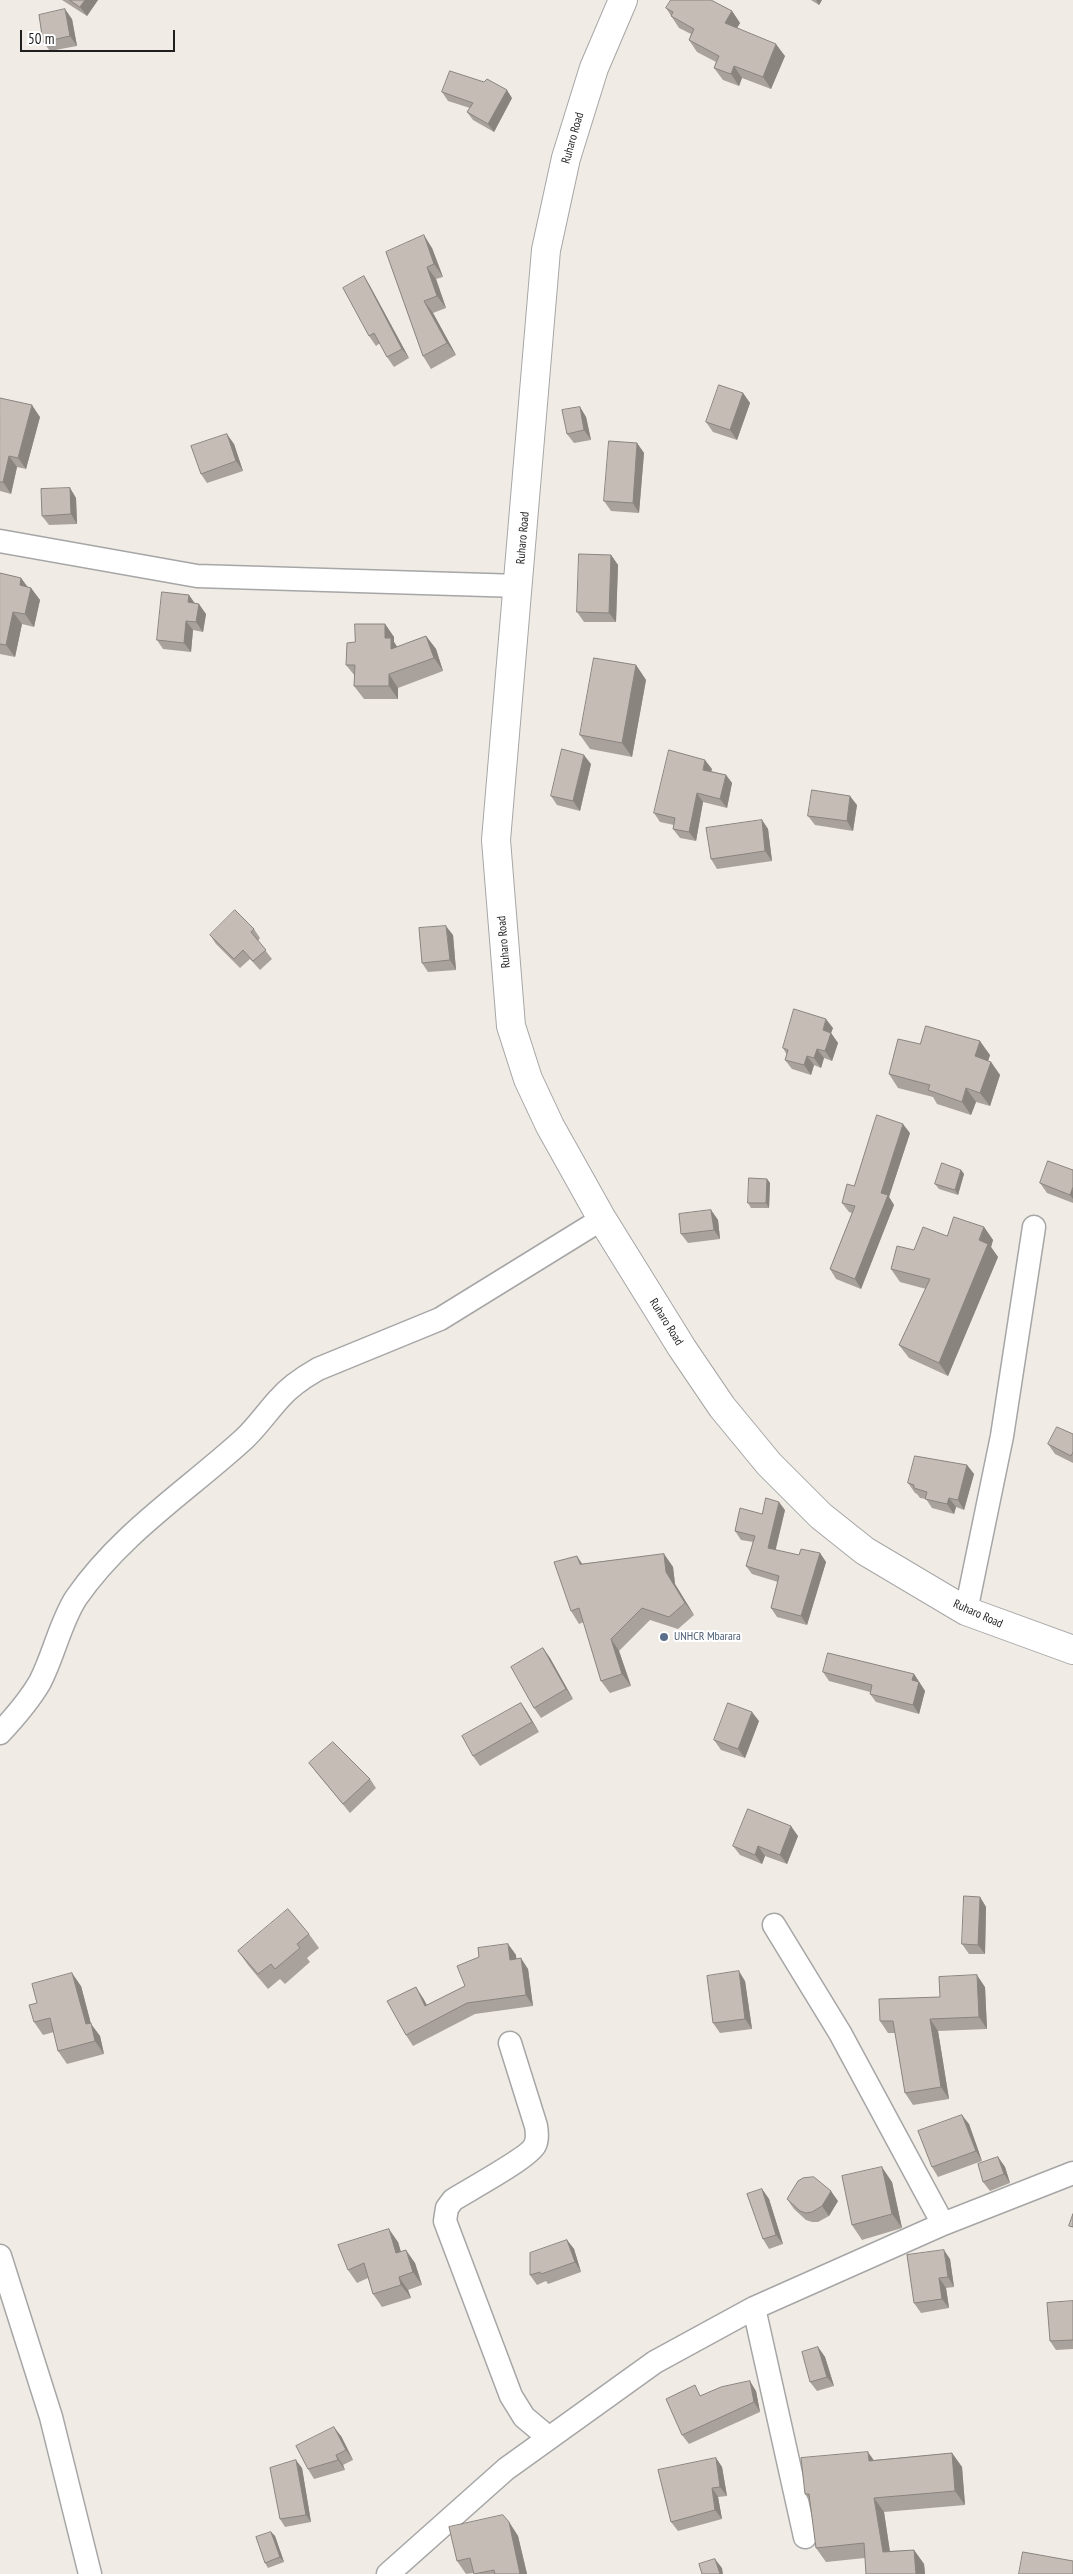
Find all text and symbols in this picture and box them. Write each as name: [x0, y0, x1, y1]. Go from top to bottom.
scale bar: [22, 20, 178, 52]
text: 50 m: [28, 29, 54, 48]
street label: Ruharo Road: [559, 111, 587, 165]
street label: Ruharo Road: [514, 511, 532, 565]
street label: Ruharo Road: [495, 915, 513, 969]
street label: Ruharo Road: [646, 1296, 686, 1348]
street label: Ruharo Road: [951, 1597, 1005, 1631]
place label: UNHCR Mbarara: [674, 1630, 741, 1644]
marker: UNHCR Mbarara: [658, 1631, 670, 1643]

